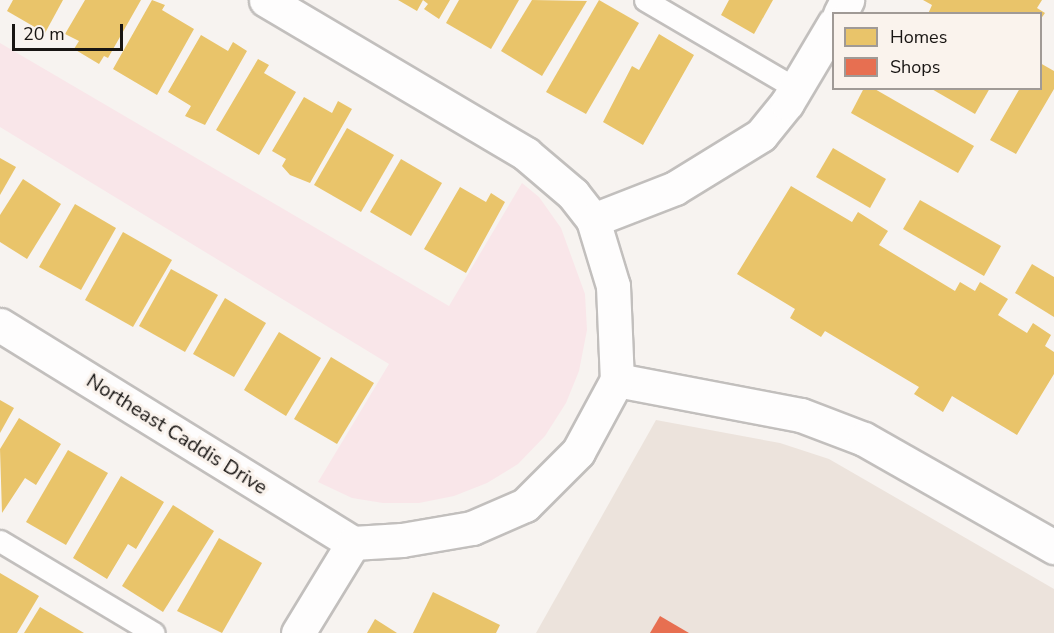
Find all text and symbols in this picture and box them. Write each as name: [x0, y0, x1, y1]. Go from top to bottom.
scale bar: [15, 12, 126, 50]
legend: [832, 12, 1042, 90]
text: 20 m: [23, 22, 65, 46]
text: Homes: [890, 25, 947, 49]
text: Shops: [890, 55, 940, 79]
street label: Northeast Caddis Drive: [82, 369, 272, 499]

